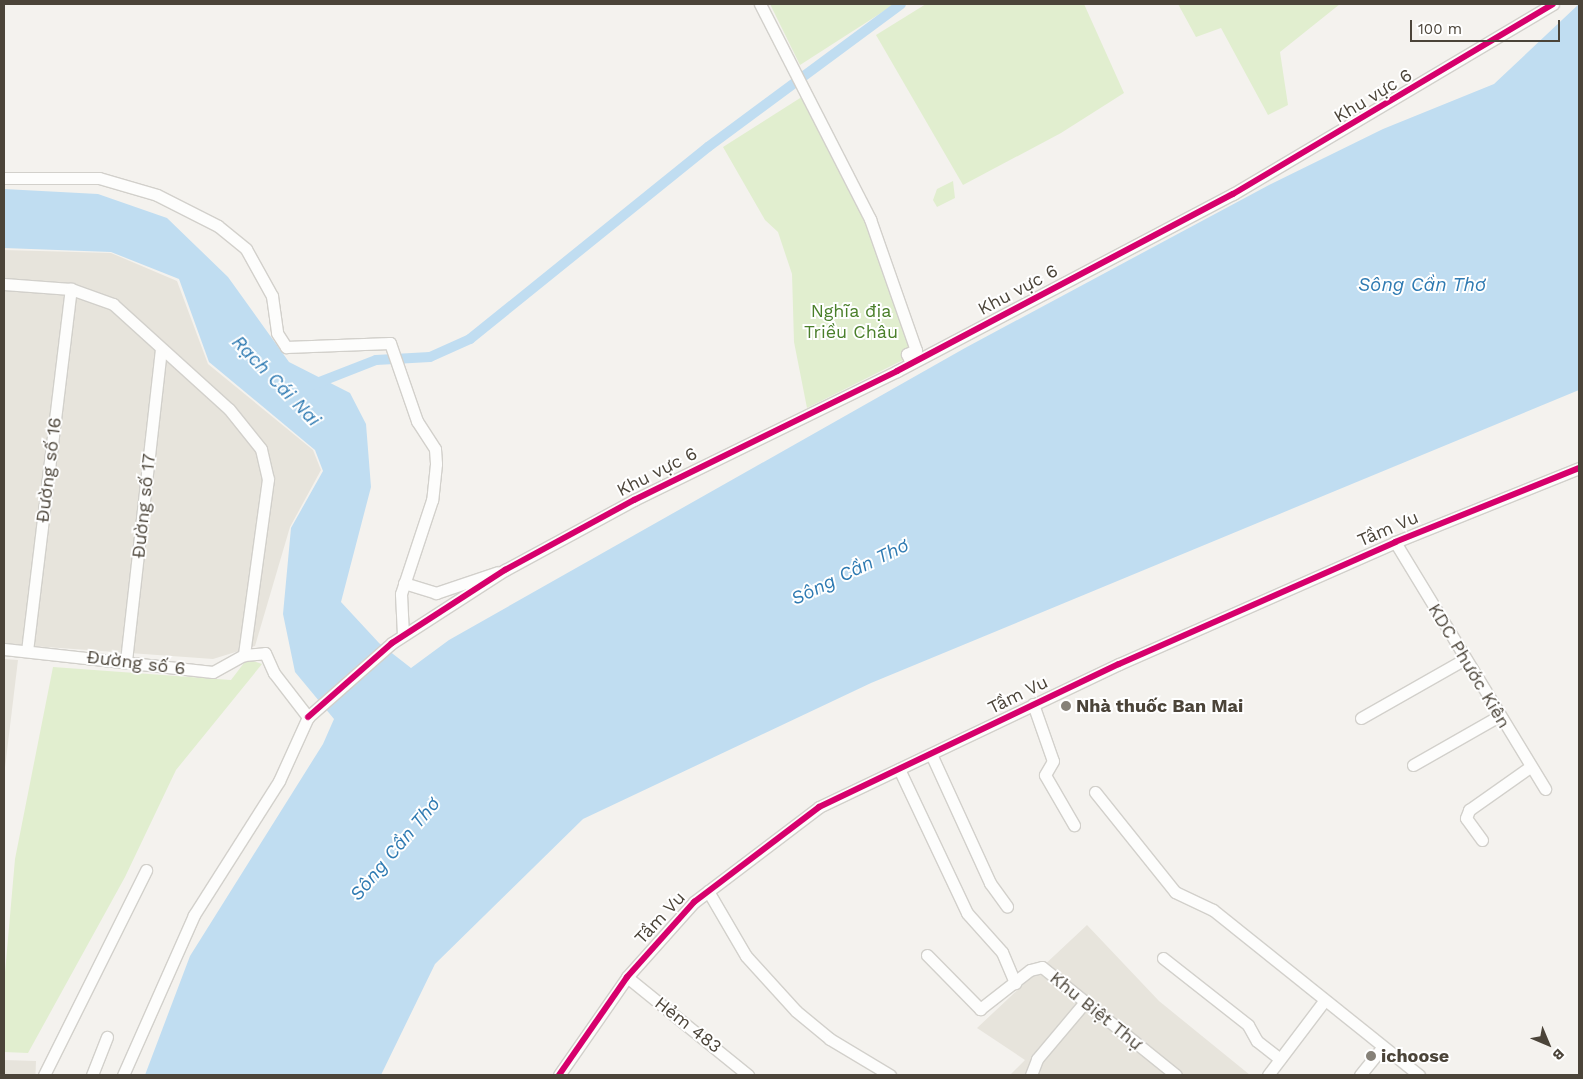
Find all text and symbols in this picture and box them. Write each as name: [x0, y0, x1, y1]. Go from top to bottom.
scale bar: [1413, 10, 1563, 42]
text: 100 m: [1418, 20, 1462, 38]
street label: Khu vực 6: [1330, 64, 1416, 128]
street label: Khu vực 6: [974, 260, 1062, 320]
water label: Sông Cần Thơ: [1358, 274, 1486, 296]
park label: Nghĩa địa Triều Châu: [804, 301, 898, 344]
water label: Rạch Cái Nai: [227, 331, 325, 431]
street label: Đường số 16: [32, 416, 66, 524]
street label: Khu vực 6: [613, 442, 701, 502]
street label: Đường số 17: [128, 452, 160, 560]
street label: Tầm Vu: [1354, 506, 1422, 552]
water label: Sông Cần Thơ: [787, 534, 913, 610]
street label: KDC Phước Kiên: [1423, 600, 1515, 732]
street label: Đường số 6: [85, 646, 187, 680]
street label: Tầm Vu: [984, 671, 1052, 719]
place label: Nhà thuốc Ban Mai: [1076, 695, 1244, 717]
marker: Nhà thuốc Ban Mai: [1060, 700, 1072, 712]
water label: Sông Cần Thơ: [345, 792, 445, 906]
street label: Tầm Vu: [630, 887, 690, 949]
street label: Khu Biệt Thự: [1045, 967, 1147, 1055]
street label: Hẻm 483: [650, 992, 726, 1058]
north arrow: [1523, 1019, 1573, 1069]
place label: ichoose: [1381, 1045, 1449, 1067]
text: B: [1550, 1046, 1568, 1064]
marker: ichoose: [1365, 1050, 1377, 1062]

